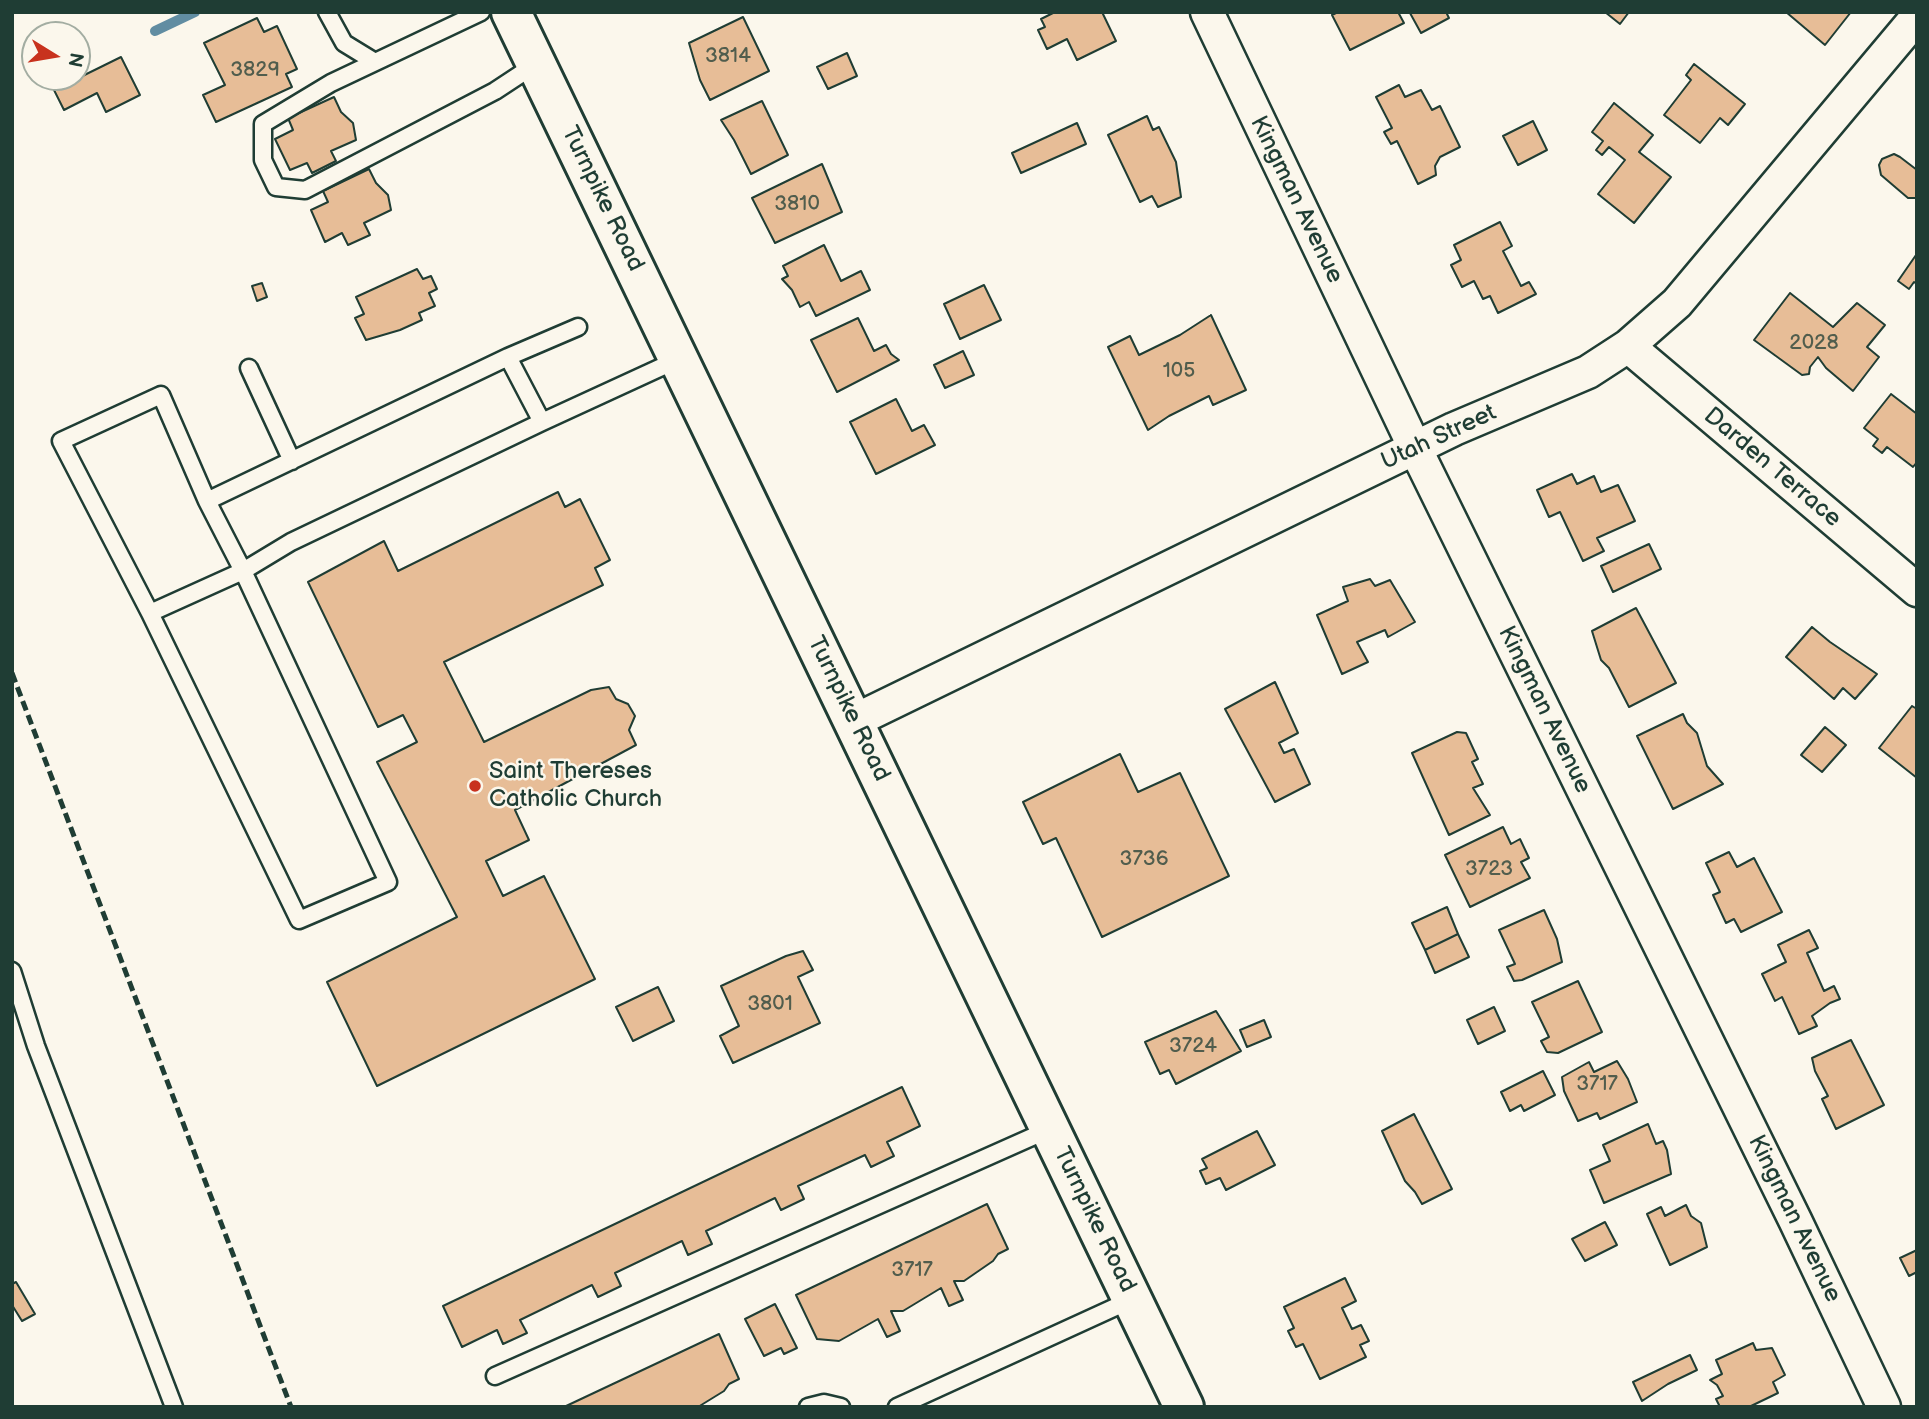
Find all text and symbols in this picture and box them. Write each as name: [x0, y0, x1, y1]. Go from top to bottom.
north arrow: [21, 21, 91, 91]
house number: 3814: [705, 44, 751, 70]
text: N: [62, 51, 88, 69]
house number: 3829: [230, 58, 280, 84]
street label: Kingman Avenue: [1243, 112, 1349, 288]
street label: Turnpike Road: [554, 122, 650, 276]
house number: 3810: [774, 192, 820, 218]
house number: 2028: [1789, 331, 1839, 357]
house number: 105: [1163, 359, 1195, 385]
street label: Utah Street: [1377, 399, 1501, 477]
street label: Darden Terrace: [1697, 402, 1847, 534]
street label: Kingman Avenue: [1491, 622, 1597, 798]
street label: Turnpike Road: [800, 632, 896, 786]
place label: Saint Thereses Catholic Church: [489, 758, 662, 814]
marker: Saint Thereses Catholic Church: [467, 778, 483, 794]
house number: 3736: [1120, 847, 1168, 873]
house number: 3723: [1465, 857, 1513, 883]
house number: 3801: [747, 992, 793, 1018]
house number: 3724: [1169, 1034, 1217, 1060]
house number: 3717: [1576, 1072, 1618, 1098]
street label: Kingman Avenue: [1741, 1131, 1847, 1307]
street label: Turnpike Road: [1046, 1143, 1142, 1297]
house number: 3717: [891, 1258, 933, 1284]

